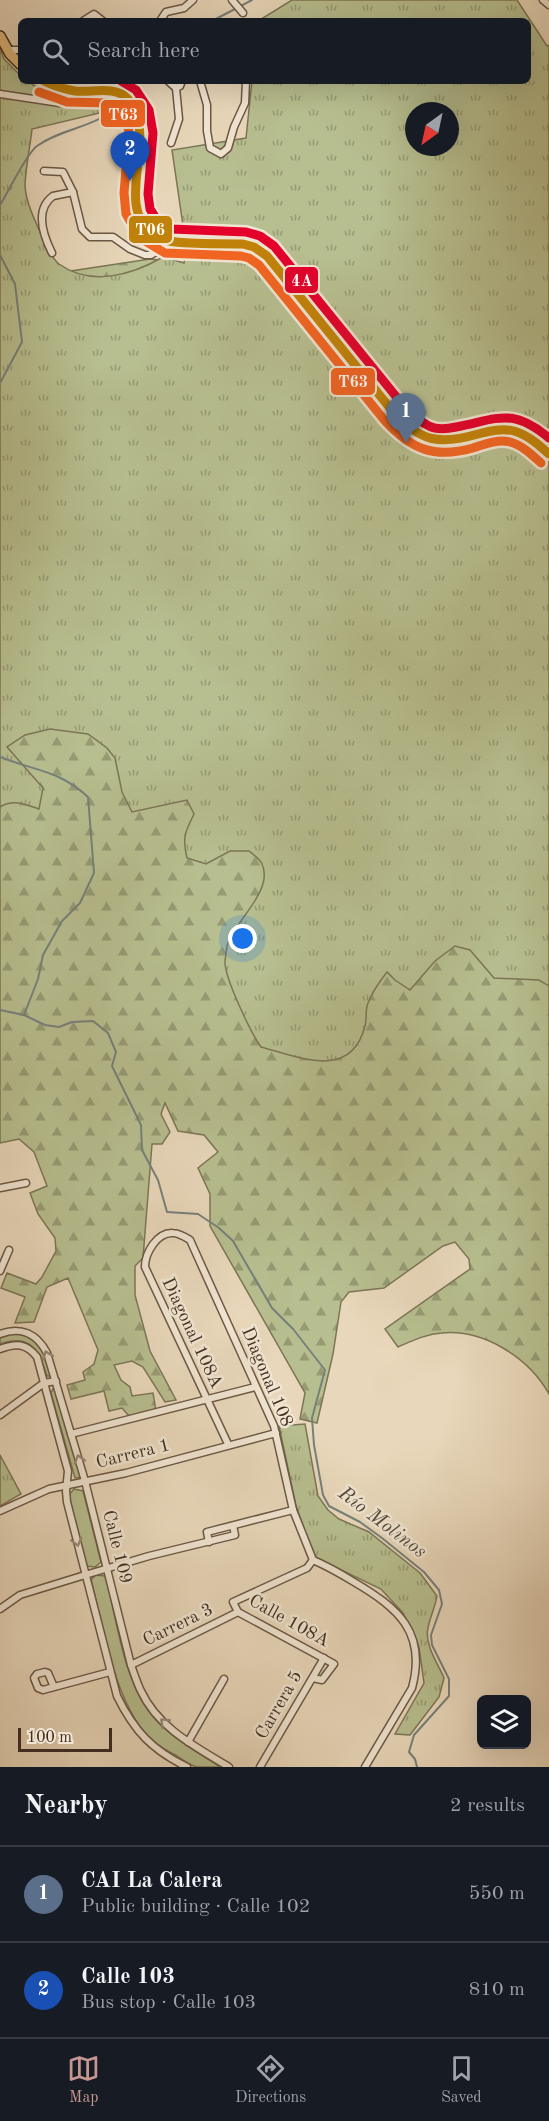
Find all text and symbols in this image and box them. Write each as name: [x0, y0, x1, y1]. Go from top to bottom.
search box: [18, 18, 531, 84]
icon: search: [39, 35, 72, 68]
text: Search here: [87, 40, 200, 62]
line badge: T63: [100, 99, 146, 128]
north arrow: [405, 102, 459, 156]
text: T63: [108, 108, 138, 124]
pin: 2: [110, 132, 150, 181]
line badge: T06: [128, 215, 173, 244]
text: T06: [135, 223, 165, 239]
line badge: 4A: [284, 266, 319, 294]
text: 4A: [291, 274, 313, 290]
line badge: T63: [330, 367, 376, 396]
text: T63: [338, 375, 368, 391]
pin: 1: [386, 394, 426, 443]
your location: [228, 924, 257, 953]
street label: Diagonal 108A: [158, 1275, 226, 1391]
street label: Diagonal 108: [238, 1325, 296, 1429]
one-way arrow: [42, 1351, 55, 1361]
street label: Carrera 1: [94, 1436, 172, 1472]
one-way arrow: [74, 1455, 86, 1465]
water label: Río Molinos: [333, 1483, 430, 1562]
street label: Calle 109: [99, 1508, 135, 1586]
one-way arrow: [69, 1537, 82, 1547]
street label: Calle 108A: [246, 1592, 333, 1651]
street label: Carrera 3: [140, 1600, 216, 1650]
street label: Carrera 5: [252, 1668, 306, 1742]
map controls: [477, 1695, 531, 1749]
button: layers: [477, 1695, 531, 1749]
one-way arrow: [161, 1718, 171, 1729]
scale bar: [18, 1725, 112, 1752]
text: 100 m: [27, 1730, 72, 1746]
text: Nearby: [24, 1793, 108, 1819]
text: 2 results: [450, 1796, 525, 1816]
text: CAI La Calera: [81, 1870, 222, 1892]
text: 1: [38, 1884, 49, 1904]
text: 550 m: [469, 1884, 525, 1904]
text: Public building · Calle 102: [81, 1897, 310, 1917]
text: Calle 103: [81, 1966, 175, 1988]
text: 2: [38, 1980, 49, 2000]
text: 810 m: [469, 1980, 525, 2000]
text: Bus stop · Calle 103: [81, 1993, 256, 2013]
tab: Map: [67, 2052, 100, 2108]
tab: Directions: [235, 2052, 306, 2108]
tab: Saved: [441, 2052, 482, 2108]

